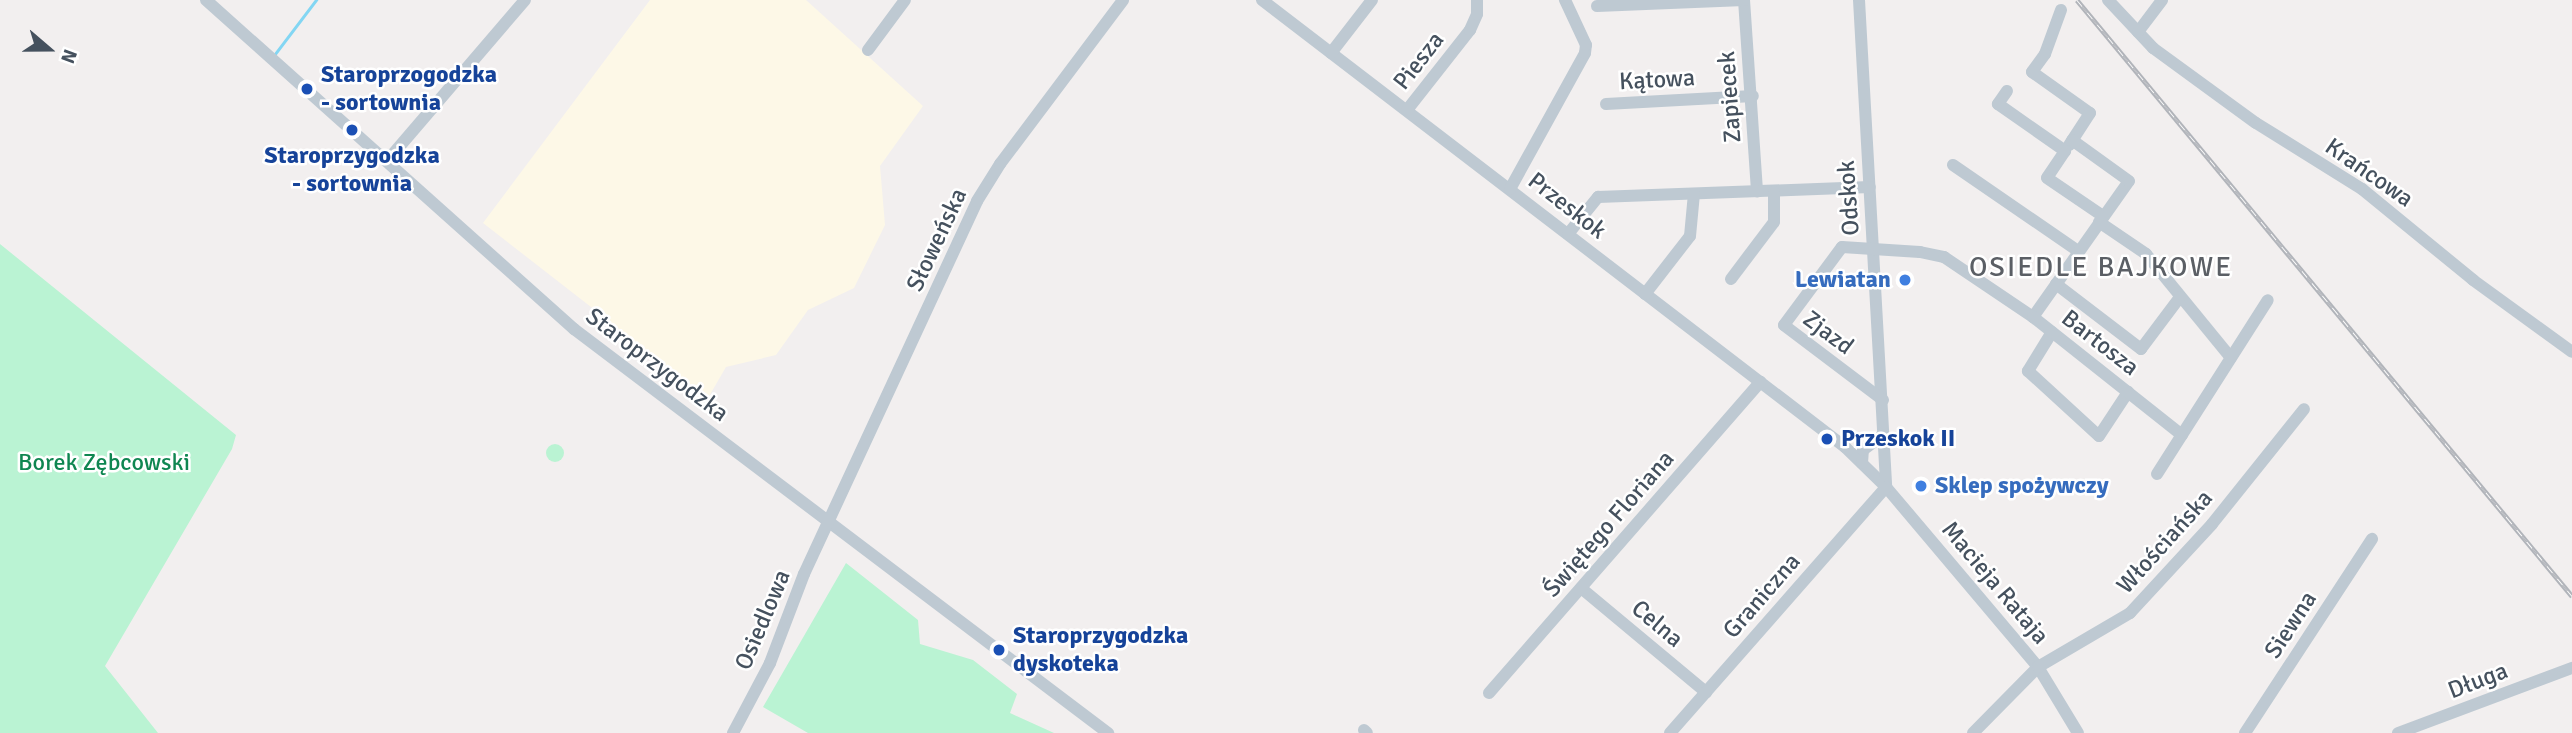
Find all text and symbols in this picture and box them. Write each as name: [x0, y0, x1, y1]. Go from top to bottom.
north arrow: [14, 14, 84, 84]
street label: Piesza: [1387, 26, 1451, 96]
text: N: [55, 46, 82, 66]
street label: Zapiecek: [1712, 50, 1748, 144]
place label: Staroprzogodzka - sortownia: [321, 61, 497, 117]
street label: Kątowa: [1618, 64, 1696, 96]
marker: Staroprzogodzka - sortownia: [299, 81, 315, 97]
marker: Staroprzygodzka - sortownia: [344, 122, 360, 138]
street label: Krańcowa: [2319, 132, 2419, 214]
place label: Staroprzygodzka - sortownia: [264, 142, 440, 198]
street label: Odskok: [1832, 160, 1866, 236]
street label: Przeskok: [1522, 167, 1612, 245]
street label: Słoweńska: [901, 184, 973, 296]
district label: OSIEDLE BAJKOWE: [1971, 250, 2231, 284]
place label: Lewiatan: [1795, 266, 1891, 294]
marker: Lewiatan: [1897, 272, 1913, 288]
street label: Staroprzygodzka: [580, 302, 734, 428]
street label: Bartosza: [2056, 304, 2144, 382]
street label: Zjazd: [1797, 305, 1859, 361]
place label: Przeskok II: [1841, 425, 1955, 453]
marker: Przeskok II: [1819, 431, 1835, 447]
street label: Świętego Floriana: [1538, 445, 1680, 603]
park label: Borek Zębcowski: [18, 449, 190, 477]
place label: Sklep spożywczy: [1935, 472, 2109, 500]
marker: Sklep spożywczy: [1913, 478, 1929, 494]
street label: Włościańska: [2111, 484, 2219, 600]
street label: Macieja Rataja: [1935, 516, 2055, 650]
street label: Graniczna: [1717, 548, 1807, 644]
street label: Osiedlowa: [729, 566, 797, 674]
street label: Siewna: [2259, 586, 2323, 664]
street label: Celna: [1625, 594, 1689, 654]
place label: Staroprzygodzka dyskoteka: [1013, 622, 1188, 678]
marker: Staroprzygodzka dyskoteka: [991, 642, 1007, 658]
street label: Długa: [2444, 657, 2512, 705]

